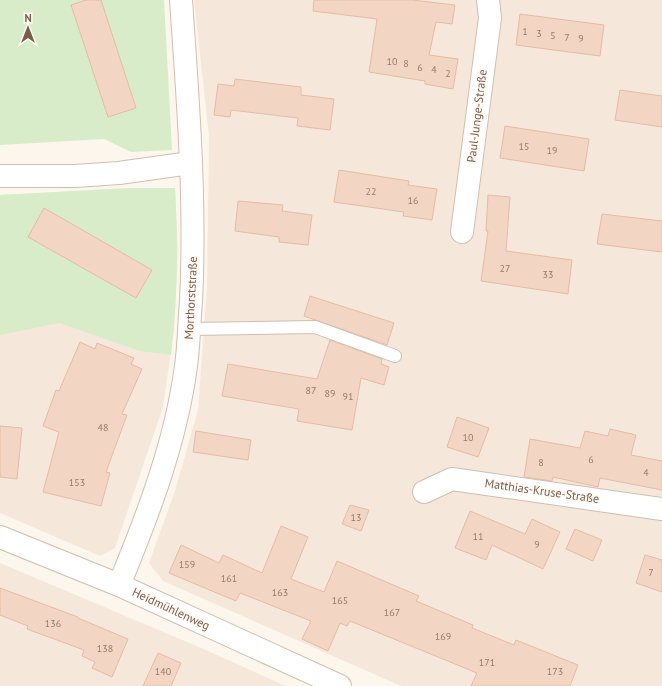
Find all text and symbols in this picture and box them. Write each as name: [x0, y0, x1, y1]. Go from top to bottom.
north arrow: [8, 8, 48, 48]
text: N: [24, 11, 32, 25]
house number: 1: [522, 25, 528, 38]
house number: 3: [536, 27, 542, 40]
house number: 5: [550, 29, 556, 42]
house number: 7: [564, 31, 570, 44]
house number: 9: [578, 32, 584, 45]
house number: 10: [387, 55, 398, 68]
house number: 8: [403, 57, 409, 70]
house number: 6: [417, 61, 423, 74]
house number: 4: [431, 63, 437, 76]
house number: 2: [445, 67, 451, 80]
street label: Paul-Junge-Straße: [463, 69, 490, 163]
house number: 15: [519, 140, 529, 153]
house number: 19: [547, 144, 557, 157]
house number: 22: [366, 185, 376, 198]
house number: 16: [408, 194, 418, 207]
street label: Morthorststraße: [181, 256, 200, 340]
house number: 27: [500, 262, 510, 275]
house number: 33: [543, 268, 553, 281]
house number: 87: [306, 384, 316, 397]
house number: 89: [325, 387, 335, 400]
house number: 91: [343, 390, 353, 403]
house number: 48: [98, 421, 108, 434]
house number: 10: [463, 431, 474, 444]
house number: 6: [588, 453, 594, 466]
house number: 8: [538, 456, 544, 469]
house number: 4: [643, 466, 649, 479]
street label: Matthias-Kruse-Straße: [484, 475, 600, 506]
house number: 153: [69, 476, 85, 489]
house number: 13: [351, 511, 361, 524]
house number: 11: [473, 530, 483, 543]
house number: 9: [534, 538, 540, 551]
house number: 159: [179, 558, 195, 571]
house number: 7: [648, 566, 654, 579]
house number: 161: [221, 572, 237, 585]
street label: Heidmühlenweg: [130, 584, 212, 633]
house number: 163: [272, 586, 288, 599]
house number: 165: [332, 594, 348, 607]
house number: 167: [384, 606, 400, 619]
house number: 136: [45, 617, 61, 630]
house number: 169: [435, 630, 451, 643]
house number: 138: [97, 642, 113, 655]
house number: 171: [479, 656, 495, 669]
house number: 140: [155, 665, 172, 678]
house number: 173: [547, 665, 563, 678]

